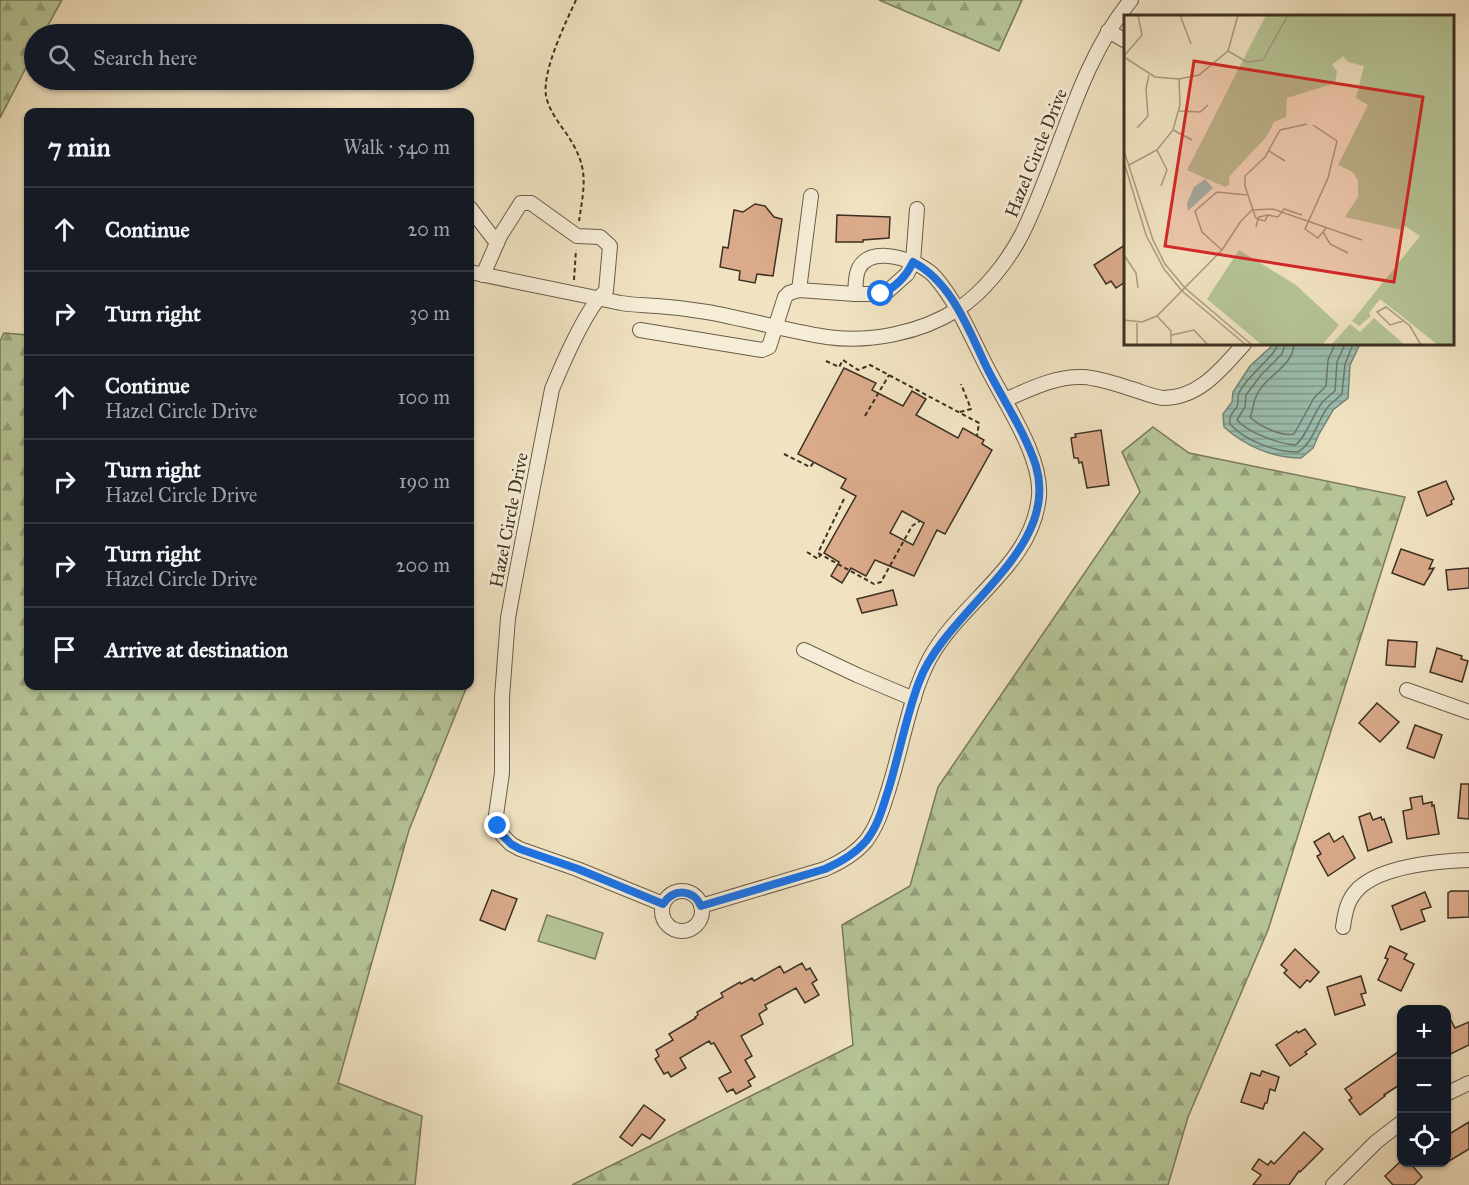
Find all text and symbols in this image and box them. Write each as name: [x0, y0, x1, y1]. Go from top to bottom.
inset map: [1124, 15, 1454, 345]
search box: [24, 24, 474, 90]
icon: search: [45, 41, 78, 74]
text: Search here: [93, 44, 197, 71]
street label: Hazel Circle Drive: [1000, 85, 1072, 221]
text: 7 min: [48, 131, 111, 163]
text: Walk · 540 m: [343, 135, 450, 159]
icon: ahead: [48, 213, 81, 246]
text: Continue: [105, 216, 190, 243]
text: 20 m: [407, 217, 450, 241]
route start: [867, 280, 893, 306]
icon: right: [48, 297, 81, 330]
text: Turn right: [105, 300, 201, 327]
text: 30 m: [409, 301, 450, 325]
text: Continue: [105, 372, 190, 399]
icon: ahead: [48, 381, 81, 414]
text: 100 m: [398, 385, 450, 409]
text: Hazel Circle Drive: [105, 399, 257, 423]
street label: Hazel Circle Drive: [485, 451, 533, 589]
text: Turn right: [105, 456, 201, 483]
icon: right: [48, 465, 81, 498]
text: 190 m: [399, 469, 450, 493]
text: Hazel Circle Drive: [105, 483, 257, 507]
text: Turn right: [105, 540, 201, 567]
icon: right: [48, 549, 81, 582]
text: 200 m: [396, 553, 450, 577]
text: Hazel Circle Drive: [105, 567, 257, 591]
icon: arrive: [48, 633, 81, 666]
text: Arrive at destination: [105, 636, 288, 663]
route end: [484, 812, 510, 838]
map controls: [1397, 1005, 1451, 1167]
button: +: [1397, 1005, 1451, 1059]
button: −: [1397, 1059, 1451, 1113]
button: locate: [1397, 1113, 1451, 1167]

